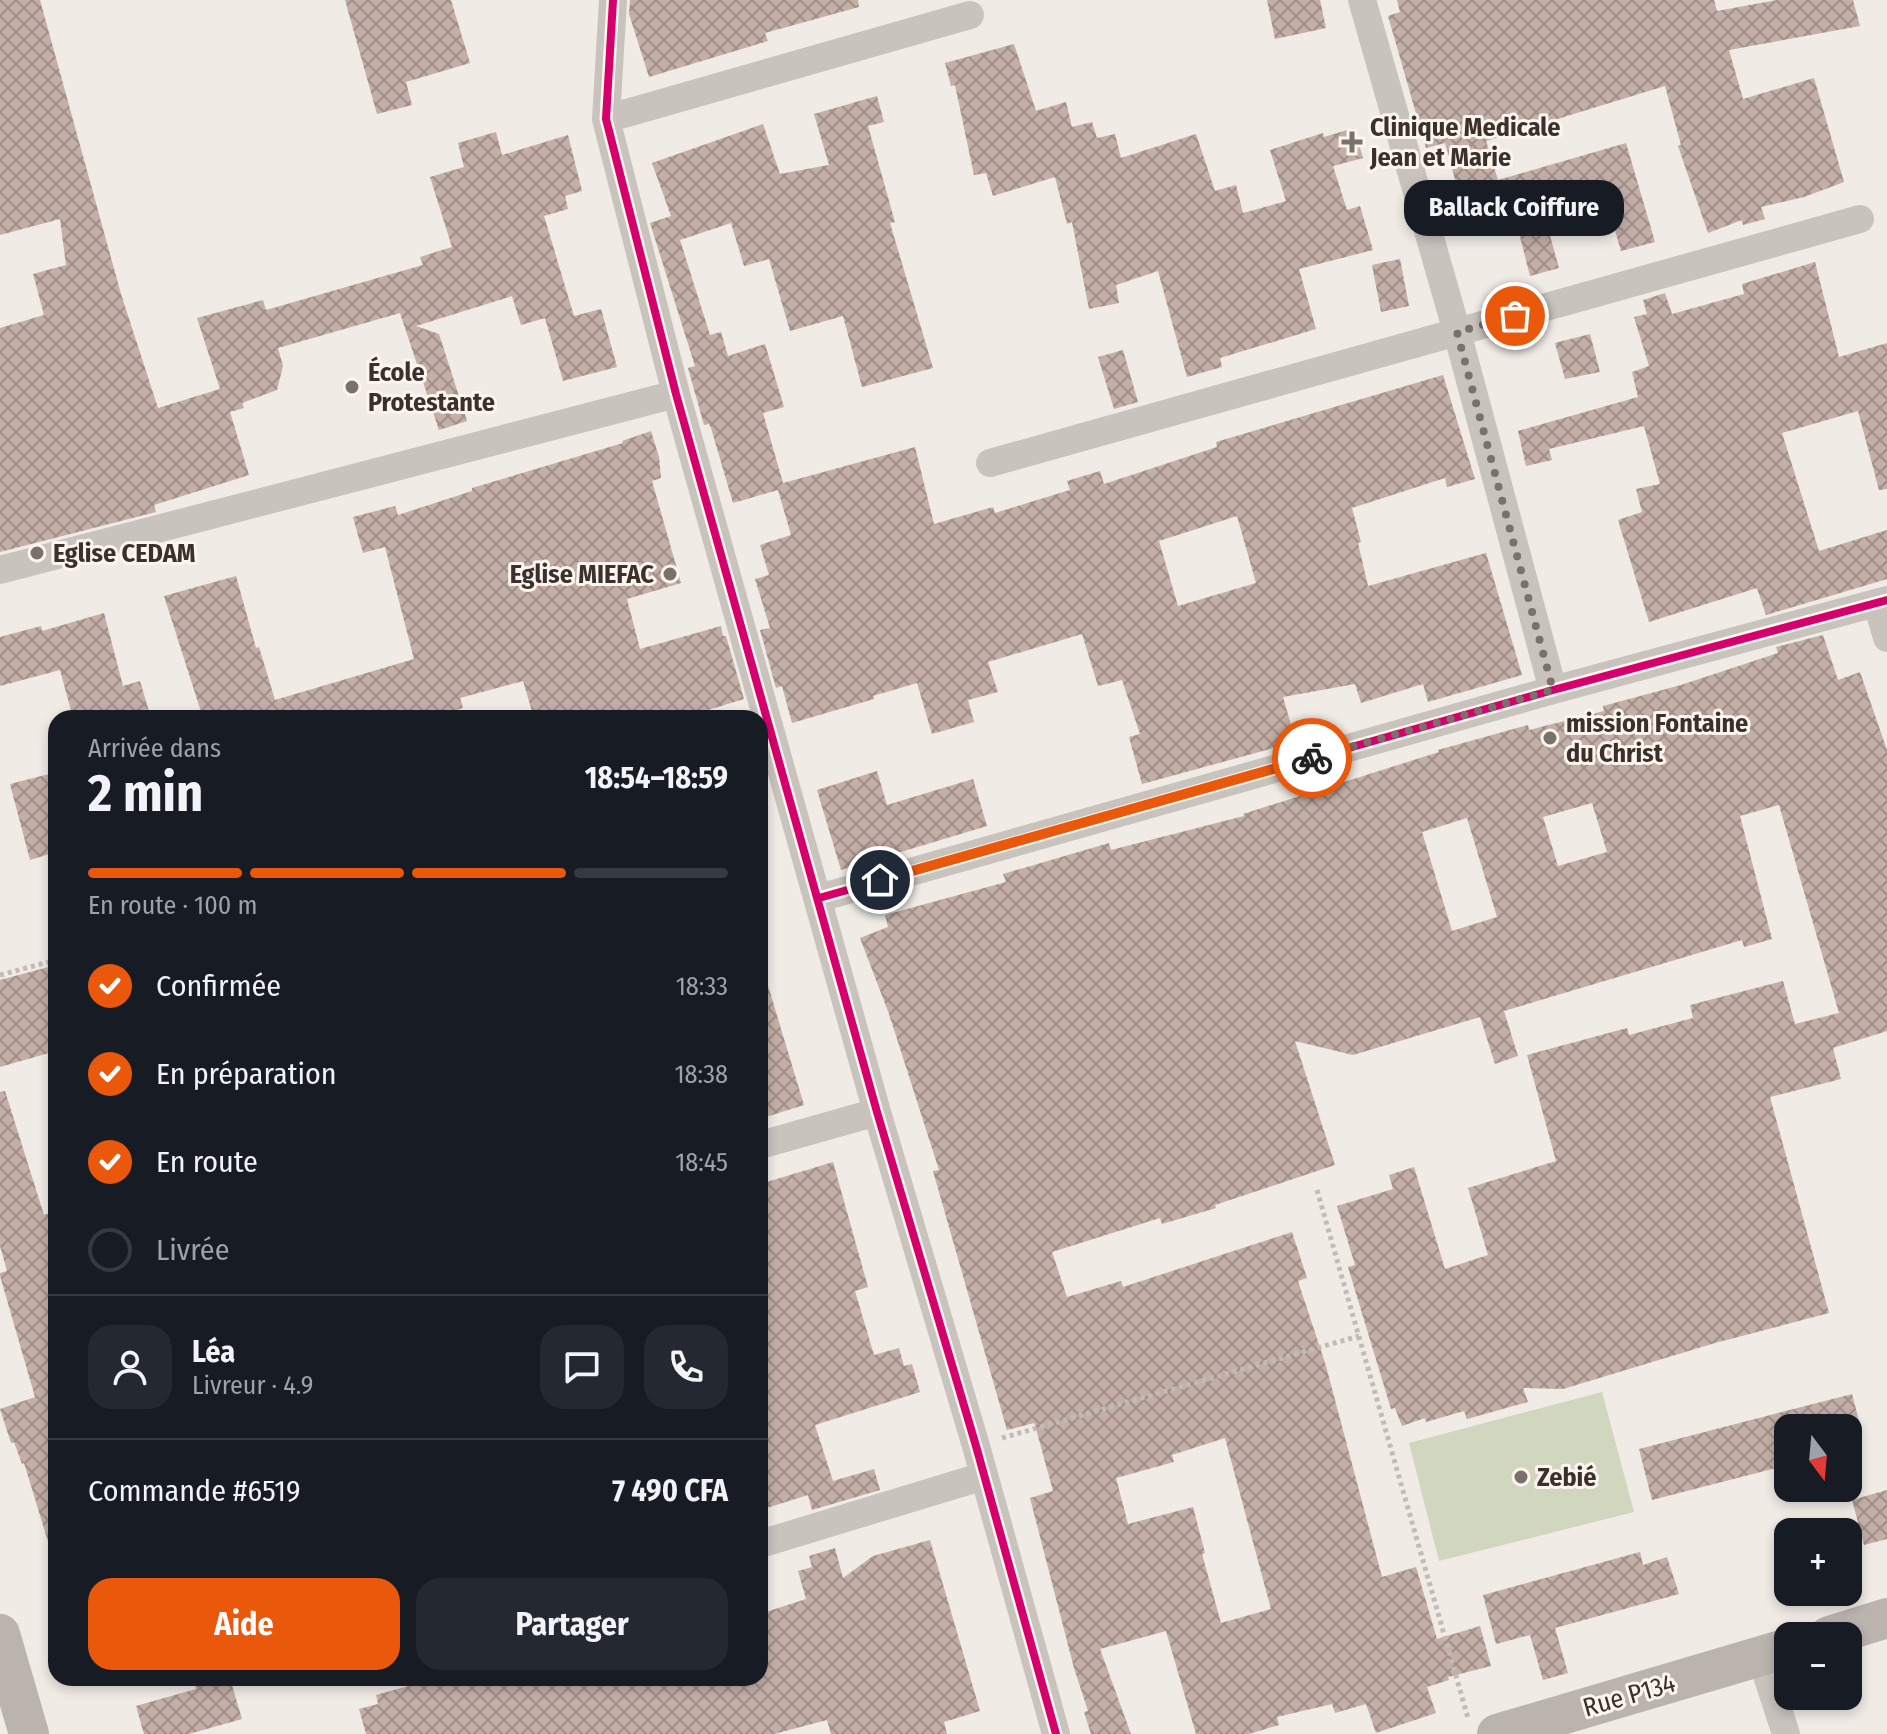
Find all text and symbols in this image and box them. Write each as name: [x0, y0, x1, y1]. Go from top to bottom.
place label: Clinique Medicale Jean et Marie: [1369, 112, 1561, 173]
marker: Clinique Medicale Jean et Marie: [1341, 131, 1363, 153]
callout: Ballack Coiffure: [1405, 180, 1625, 236]
text: Ballack Coiffure: [1429, 192, 1599, 223]
pin: [1481, 282, 1549, 350]
icon: bag: [1493, 294, 1537, 338]
place label: École Protestante: [368, 356, 495, 418]
marker: École Protestante: [343, 378, 361, 396]
place label: Eglise CEDAM: [53, 538, 196, 569]
marker: Eglise CEDAM: [28, 544, 46, 562]
place label: Eglise MIEFAC: [510, 559, 654, 590]
marker: Eglise MIEFAC: [661, 565, 679, 583]
place label: mission Fontaine du Christ: [1566, 708, 1748, 769]
courier: [1272, 718, 1352, 798]
marker: mission Fontaine du Christ: [1541, 729, 1559, 747]
text: Arrivée dans: [88, 733, 221, 764]
icon: bike: [1290, 736, 1334, 780]
text: 18:54–18:59: [585, 760, 728, 796]
text: 2 min: [88, 762, 203, 825]
pin: [846, 846, 914, 914]
icon: home: [858, 858, 902, 902]
text: En route · 100 m: [88, 890, 257, 921]
icon: check: [88, 964, 132, 1008]
text: Confirmée: [156, 968, 281, 1004]
text: 18:33: [676, 971, 728, 1002]
icon: check: [88, 1052, 132, 1096]
text: En préparation: [156, 1056, 337, 1092]
text: 18:38: [674, 1059, 728, 1090]
icon: check: [88, 1140, 132, 1184]
text: En route: [156, 1144, 258, 1180]
text: 18:45: [675, 1147, 728, 1178]
text: Livrée: [156, 1232, 229, 1268]
button: person: [88, 1325, 172, 1409]
button: chat: [540, 1325, 624, 1409]
button: phone: [644, 1325, 728, 1409]
text: Léa: [192, 1334, 235, 1370]
text: Livreur · 4.9: [192, 1370, 313, 1401]
north arrow: [1774, 1414, 1862, 1502]
map controls: [1774, 1414, 1862, 1710]
place label: Zebié: [1537, 1462, 1596, 1493]
marker: Zebié: [1512, 1468, 1530, 1486]
text: Commande #6519: [88, 1473, 301, 1509]
text: 7 490 CFA: [612, 1473, 728, 1509]
button: +: [1774, 1518, 1862, 1606]
button: Aide: [88, 1578, 400, 1670]
button: Partager: [416, 1578, 728, 1670]
button: −: [1774, 1622, 1862, 1710]
street label: Rue P134: [1579, 1668, 1679, 1723]

